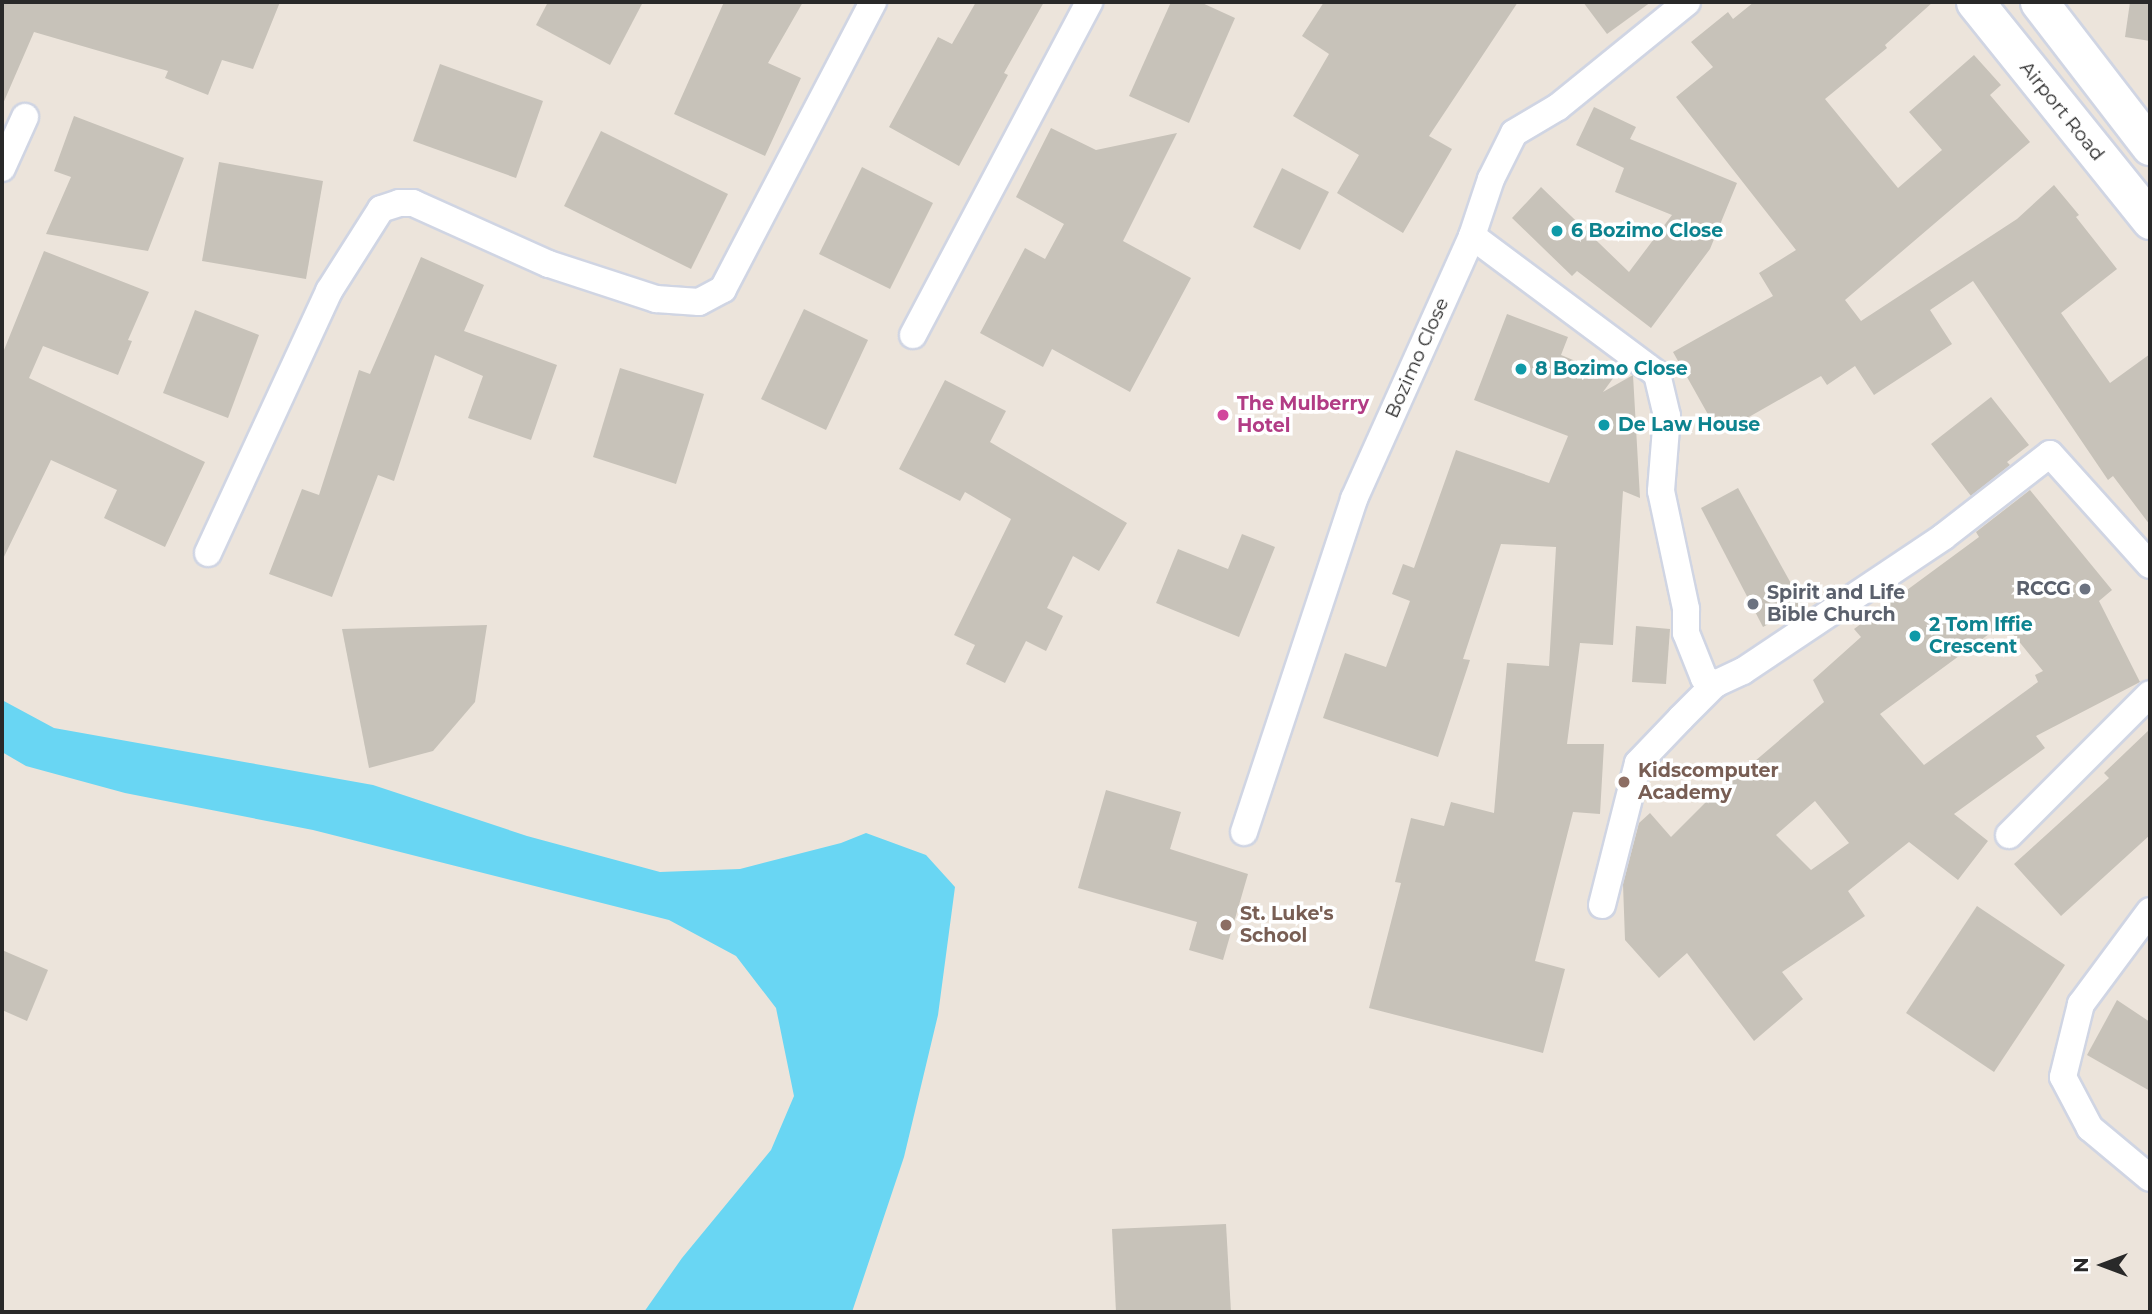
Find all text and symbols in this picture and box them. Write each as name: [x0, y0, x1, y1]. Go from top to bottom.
street label: Airport Road: [2015, 57, 2109, 165]
place label: 6 Bozimo Close: [1571, 220, 1723, 242]
marker: 6 Bozimo Close: [1549, 223, 1565, 239]
street label: Bozimo Close: [1380, 294, 1454, 422]
place label: 8 Bozimo Close: [1535, 358, 1688, 380]
marker: 8 Bozimo Close: [1513, 361, 1529, 377]
place label: The Mulberry Hotel: [1237, 393, 1369, 437]
marker: The Mulberry Hotel: [1215, 407, 1231, 423]
place label: De Law House: [1618, 414, 1760, 436]
marker: De Law House: [1596, 417, 1612, 433]
place label: RCCG: [2016, 578, 2071, 600]
marker: RCCG: [2077, 581, 2093, 597]
place label: Spirit and Life Bible Church: [1767, 582, 1905, 626]
marker: Spirit and Life Bible Church: [1745, 596, 1761, 612]
place label: 2 Tom Iffie Crescent: [1929, 614, 2033, 658]
marker: 2 Tom Iffie Crescent: [1907, 628, 1923, 644]
place label: Kidscomputer Academy: [1638, 760, 1779, 804]
marker: Kidscomputer Academy: [1616, 774, 1632, 790]
place label: St. Luke's School: [1240, 903, 1334, 947]
marker: St. Luke's School: [1218, 917, 1234, 933]
north arrow: [2068, 1230, 2138, 1300]
text: N: [2070, 1257, 2093, 1273]

